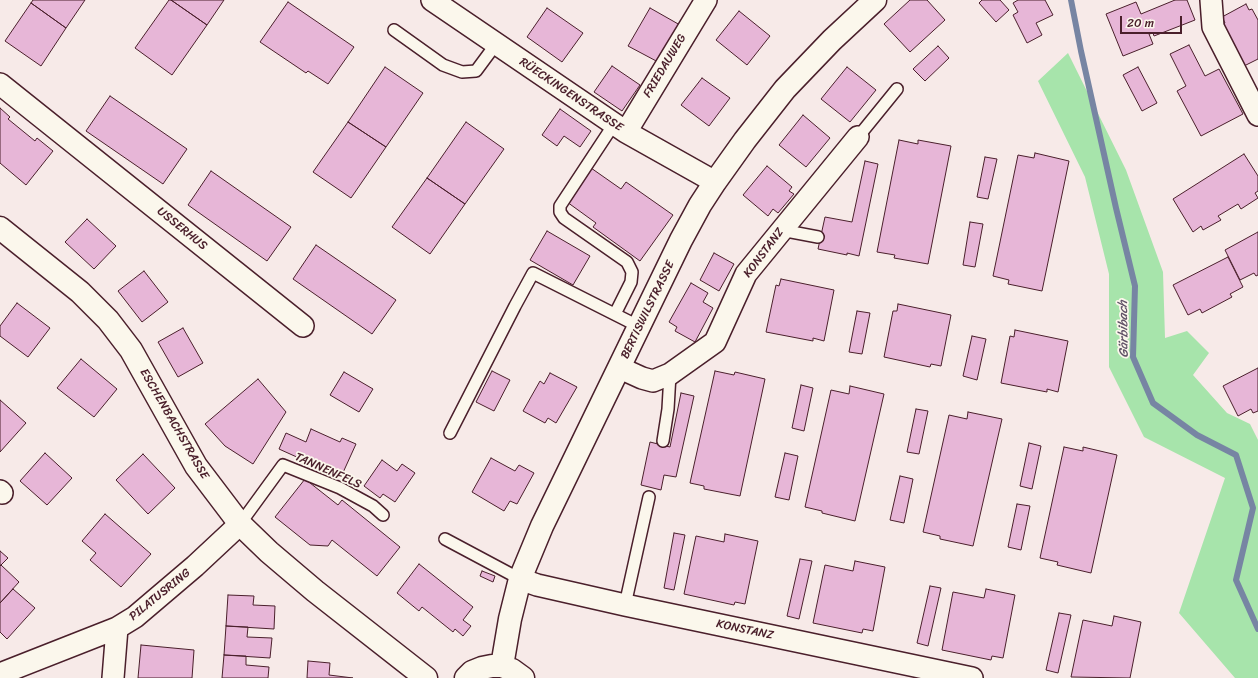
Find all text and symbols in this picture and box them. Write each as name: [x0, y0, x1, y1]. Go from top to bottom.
scale bar: [1122, 8, 1184, 34]
text: 20 m: [1127, 12, 1154, 34]
street label: FRIEDAUWEG: [640, 32, 690, 100]
street label: RÜECKINGENSTRASSE: [516, 55, 626, 135]
street label: USSERHUS: [154, 204, 210, 254]
street label: KONSTANZ: [741, 225, 787, 281]
street label: BERTISWILSTRASSE: [618, 259, 678, 361]
water label: Gärbibach: [1116, 300, 1132, 358]
street label: ESCHENBACHSTRASSE: [136, 366, 212, 482]
street label: TANNENFELS: [293, 450, 363, 492]
street label: PILATUSRING: [127, 566, 193, 624]
street label: KONSTANZ: [715, 617, 775, 643]

